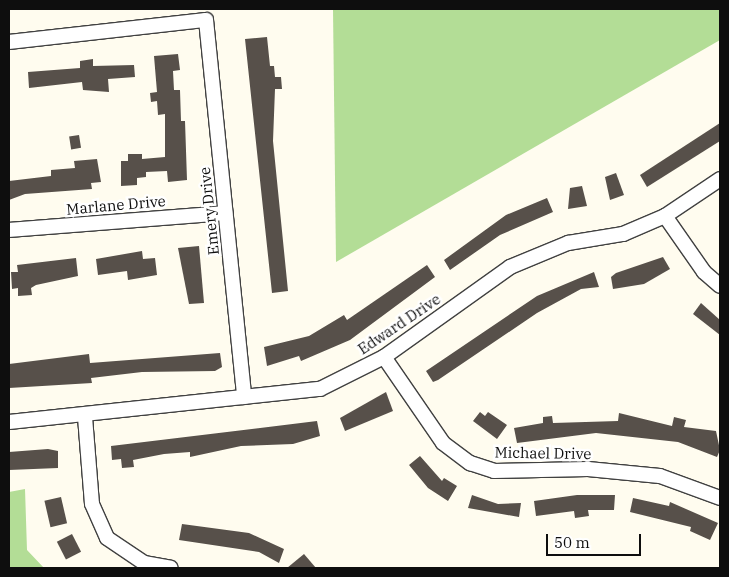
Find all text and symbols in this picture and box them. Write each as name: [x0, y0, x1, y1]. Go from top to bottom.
street label: Emery Drive: [195, 166, 223, 256]
street label: Marlane Drive: [66, 192, 166, 218]
street label: Edward Drive: [354, 290, 444, 358]
street label: Michael Drive: [494, 443, 592, 463]
scale bar: [549, 524, 644, 556]
text: 50 m: [554, 533, 590, 552]

